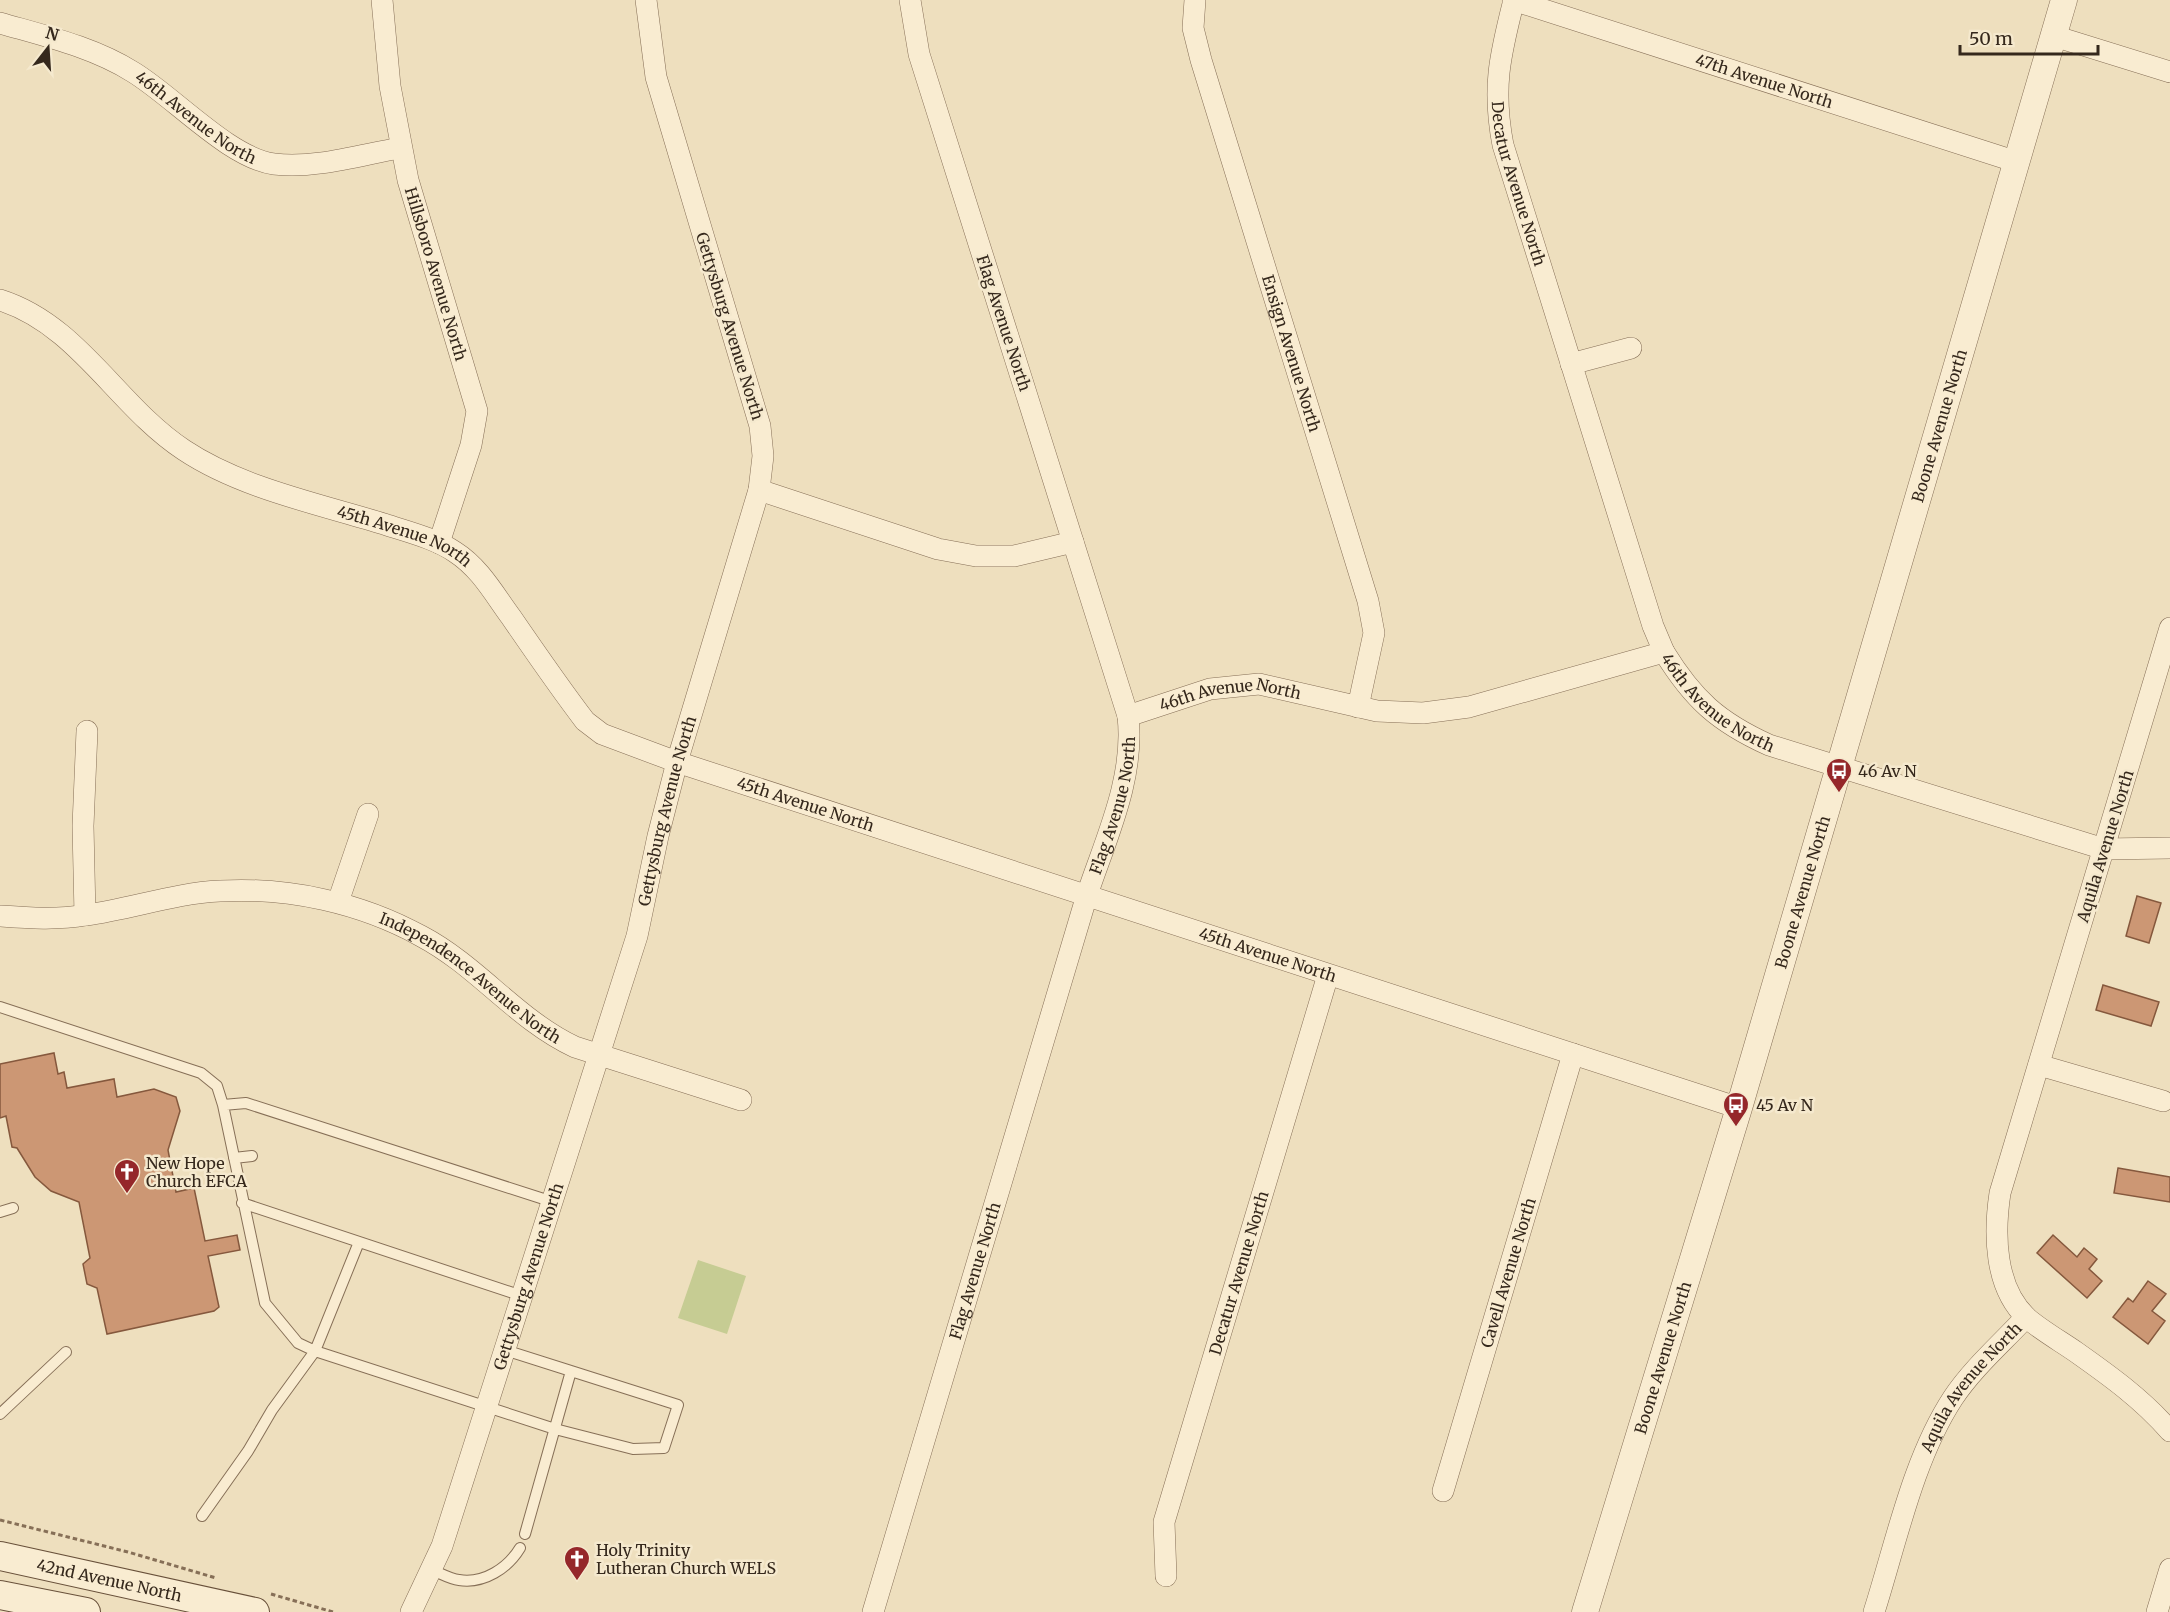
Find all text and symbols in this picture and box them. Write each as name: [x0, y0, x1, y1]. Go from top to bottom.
north arrow: [18, 18, 78, 78]
scale bar: [1960, 18, 2098, 56]
text: N: [43, 22, 62, 45]
text: 50 m: [1969, 27, 2013, 50]
street label: 47th Avenue North: [1693, 49, 1836, 112]
street label: 46th Avenue North: [132, 66, 260, 168]
street label: Decatur Avenue North: [1488, 101, 1550, 269]
street label: Hillsboro Avenue North: [401, 185, 472, 363]
street label: Gettysburg Avenue North: [692, 230, 768, 423]
street label: Flag Avenue North: [973, 252, 1036, 394]
street label: Ensign Avenue North: [1258, 272, 1325, 435]
street label: Boone Avenue North: [1907, 347, 1971, 505]
street label: 45th Avenue North: [335, 501, 476, 571]
street label: 46th Avenue North: [1657, 649, 1778, 756]
street label: 46th Avenue North: [1157, 674, 1304, 715]
street label: Gettysburg Avenue North: [634, 713, 700, 908]
street label: Flag Avenue North: [1085, 736, 1139, 877]
bus stop icon: 46 Av N: [1824, 756, 1854, 794]
place label: 46 Av N: [1858, 761, 1917, 781]
street label: Aquila Avenue North: [2072, 767, 2138, 926]
street label: 45th Avenue North: [734, 772, 877, 836]
street label: Boone Avenue North: [1770, 813, 1834, 971]
street label: Independence Avenue North: [377, 908, 565, 1048]
street label: 45th Avenue North: [1197, 923, 1339, 986]
bus stop icon: 45 Av N: [1721, 1090, 1751, 1128]
place label: 45 Av N: [1756, 1095, 1814, 1115]
place label: New Hope Church EFCA: [146, 1153, 248, 1191]
church icon: New Hope Church EFCA: [112, 1157, 142, 1195]
street label: Gettysburg Avenue North: [489, 1180, 568, 1372]
street label: Decatur Avenue North: [1205, 1188, 1273, 1357]
street label: Cavell Avenue North: [1476, 1195, 1540, 1350]
street label: Flag Avenue North: [945, 1199, 1005, 1342]
street label: Boone Avenue North: [1630, 1279, 1696, 1436]
street label: Aquila Avenue North: [1916, 1318, 2026, 1456]
place label: Holy Trinity Lutheran Church WELS: [596, 1540, 776, 1578]
church icon: Holy Trinity Lutheran Church WELS: [562, 1544, 592, 1582]
street label: 42nd Avenue North: [35, 1554, 184, 1606]

